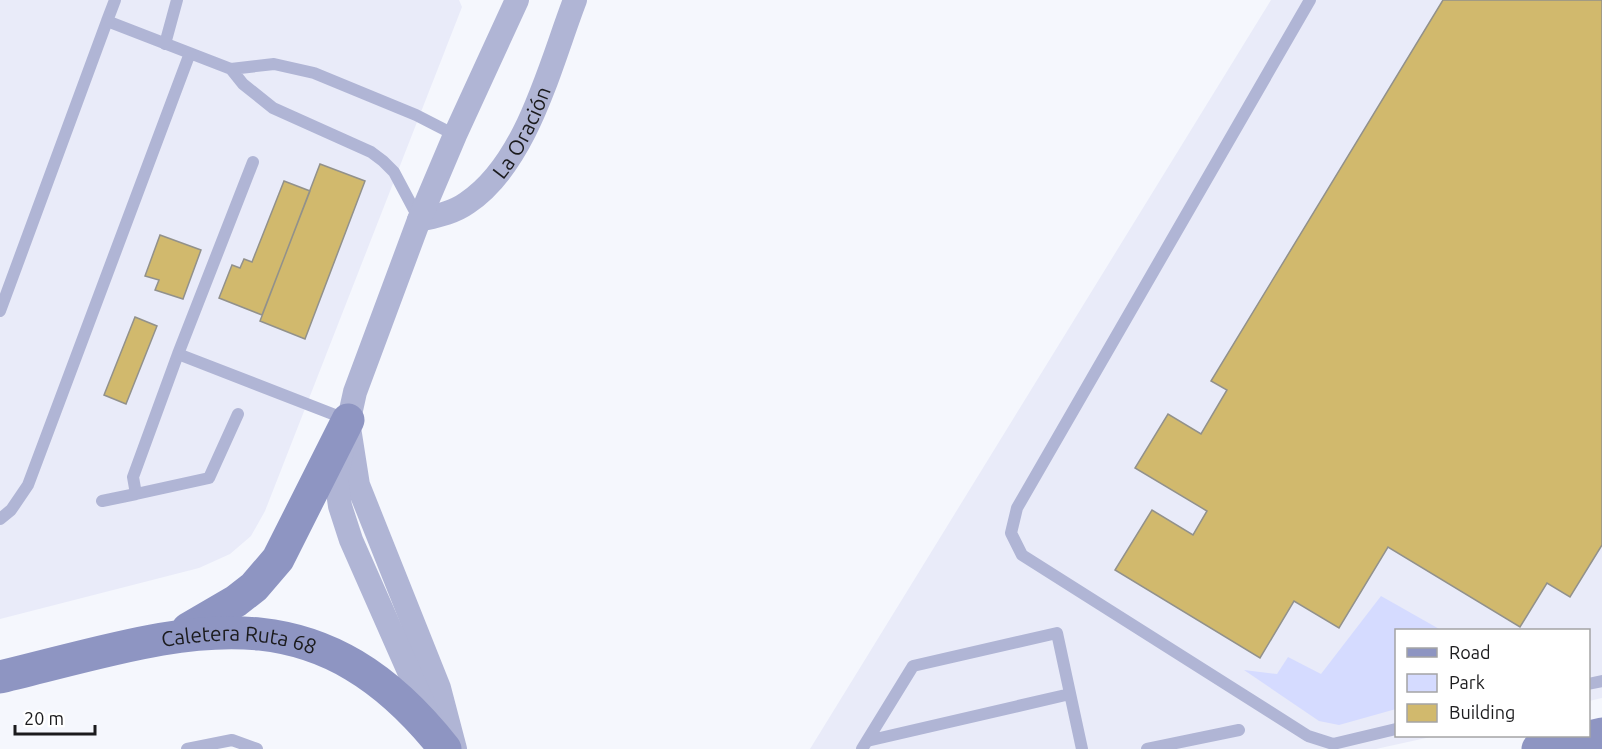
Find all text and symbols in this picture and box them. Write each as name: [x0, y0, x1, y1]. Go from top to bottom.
street label: La Oración: [487, 83, 555, 183]
street label: Caletera Ruta 68: [159, 621, 320, 658]
legend: [1395, 629, 1590, 737]
text: Road: [1449, 642, 1491, 662]
text: Park: [1449, 672, 1485, 692]
scale bar: [15, 698, 94, 736]
text: Building: [1449, 702, 1515, 722]
text: 20 m: [24, 708, 64, 728]

